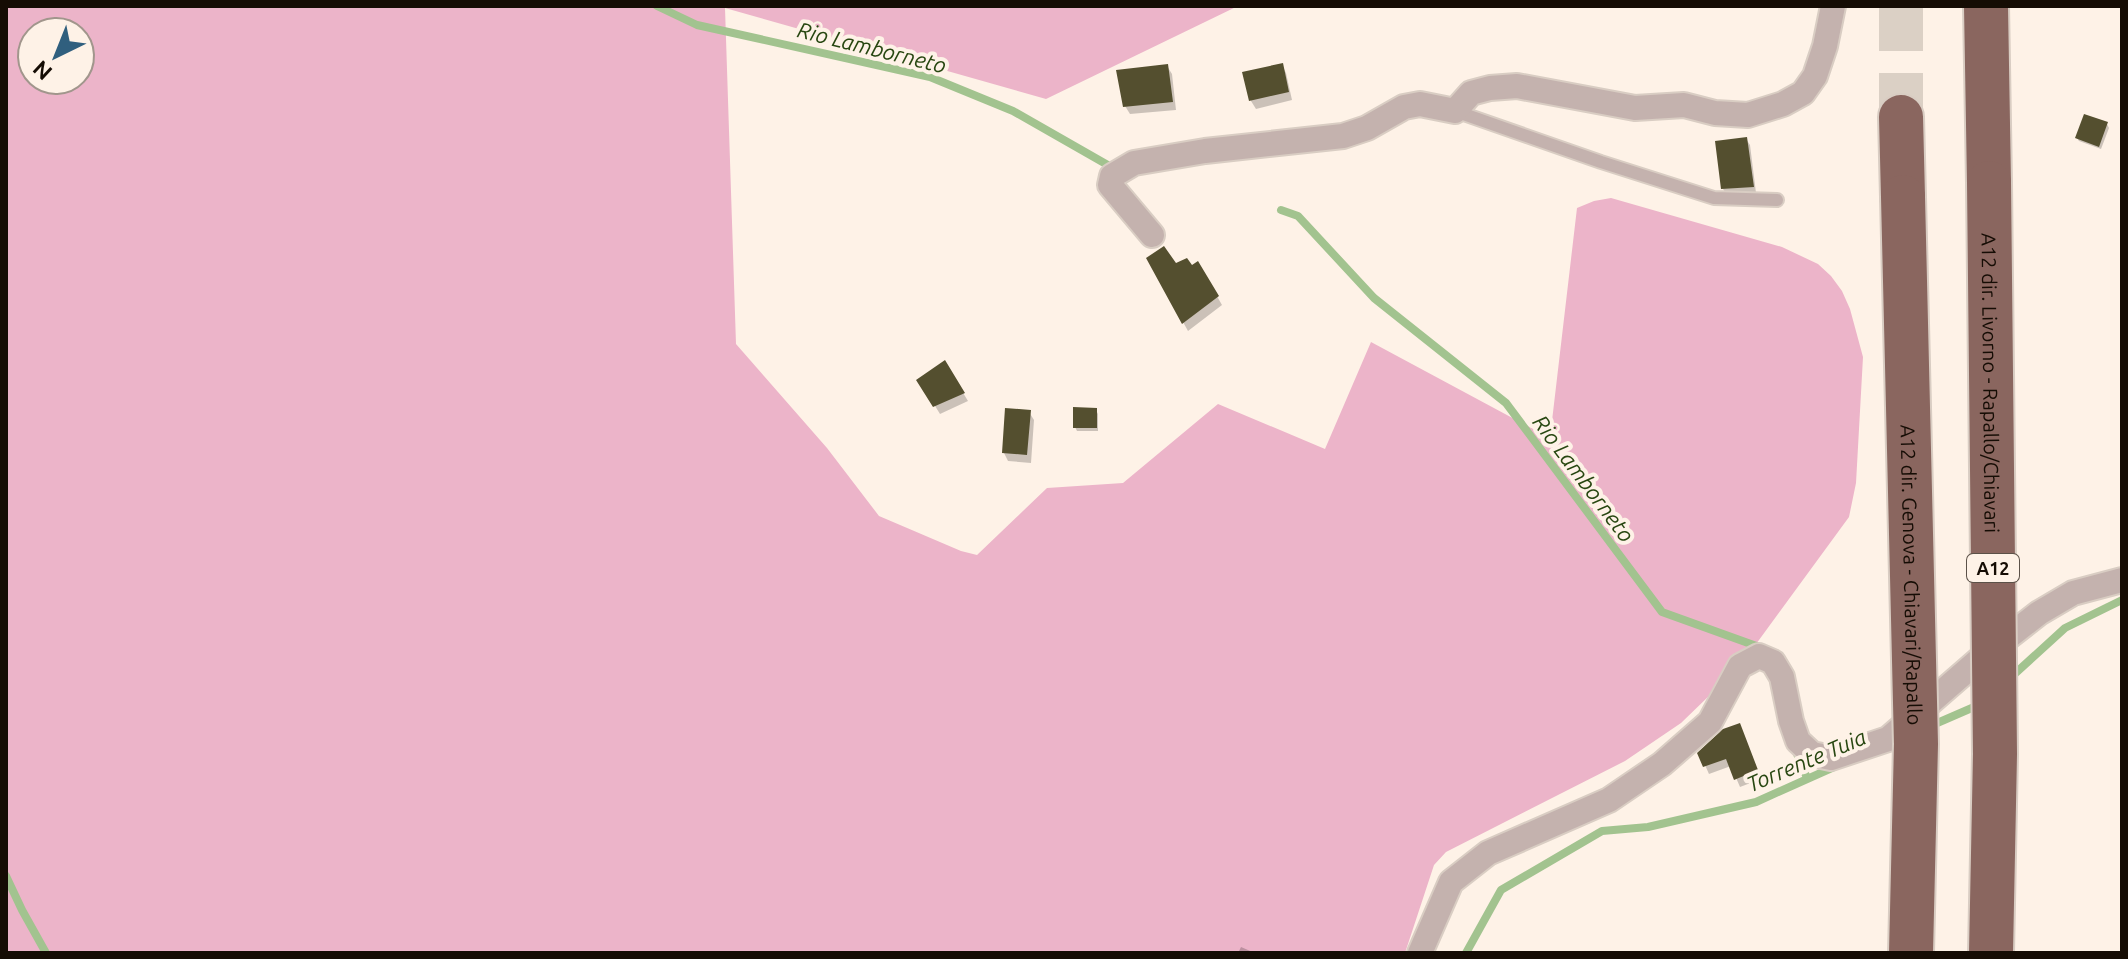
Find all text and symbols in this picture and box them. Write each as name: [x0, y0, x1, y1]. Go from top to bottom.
north arrow: [16, 16, 96, 96]
water label: Rio Lamborneto: [795, 16, 949, 78]
text: N: [27, 56, 57, 86]
street label: A12 dir. Livorno - Rapallo/Chiavari: [1978, 233, 2004, 533]
water label: Rio Lamborneto: [1528, 410, 1640, 546]
street label: A12 dir. Genova - Chiavari/Rapallo: [1897, 424, 1927, 726]
road number: A12: [1967, 554, 2019, 582]
water label: Torrente Tuia: [1743, 724, 1870, 796]

